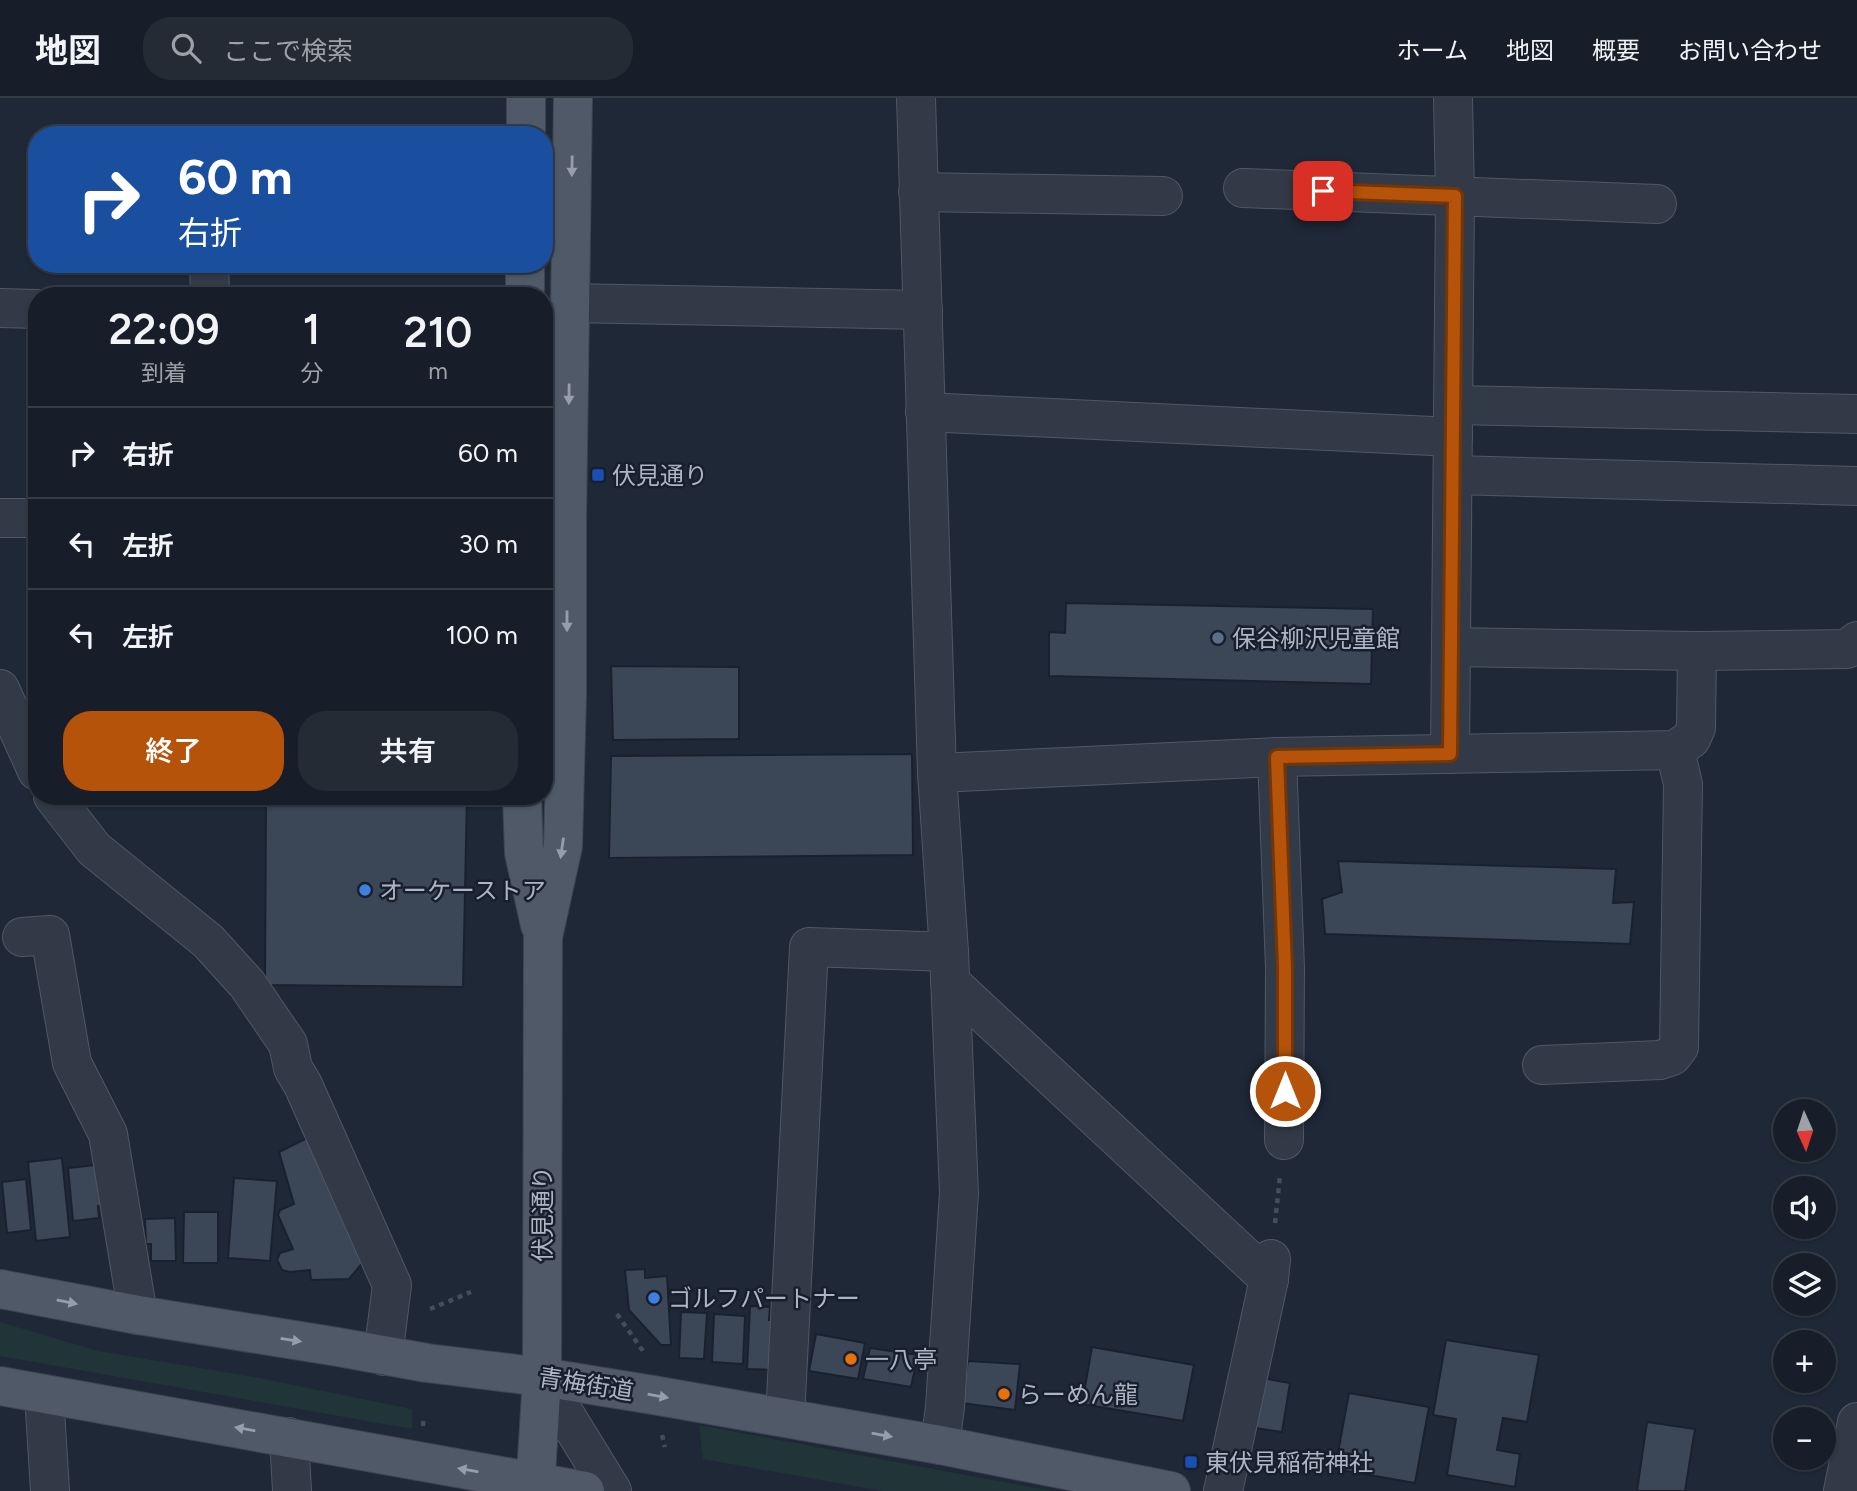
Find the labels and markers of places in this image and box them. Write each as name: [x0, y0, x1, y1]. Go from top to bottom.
pin: [1293, 161, 1353, 221]
place label: 伏見通り: [612, 461, 708, 490]
marker: 伏見通り: [590, 467, 606, 483]
place label: 保谷柳沢児童館: [1232, 624, 1400, 653]
marker: 保谷柳沢児童館: [1210, 630, 1226, 646]
place label: オーケーストア: [379, 876, 546, 905]
marker: オーケーストア: [357, 882, 373, 898]
place label: ゴルフパートナー: [668, 1284, 860, 1313]
marker: ゴルフパートナー: [646, 1290, 662, 1306]
place label: 一八亭: [865, 1345, 937, 1374]
marker: 一八亭: [843, 1351, 859, 1367]
place label: らーめん龍: [1018, 1380, 1138, 1409]
marker: らーめん龍: [996, 1386, 1012, 1402]
place label: 東伏見稲荷神社: [1205, 1448, 1373, 1477]
marker: 東伏見稲荷神社: [1183, 1454, 1199, 1470]

